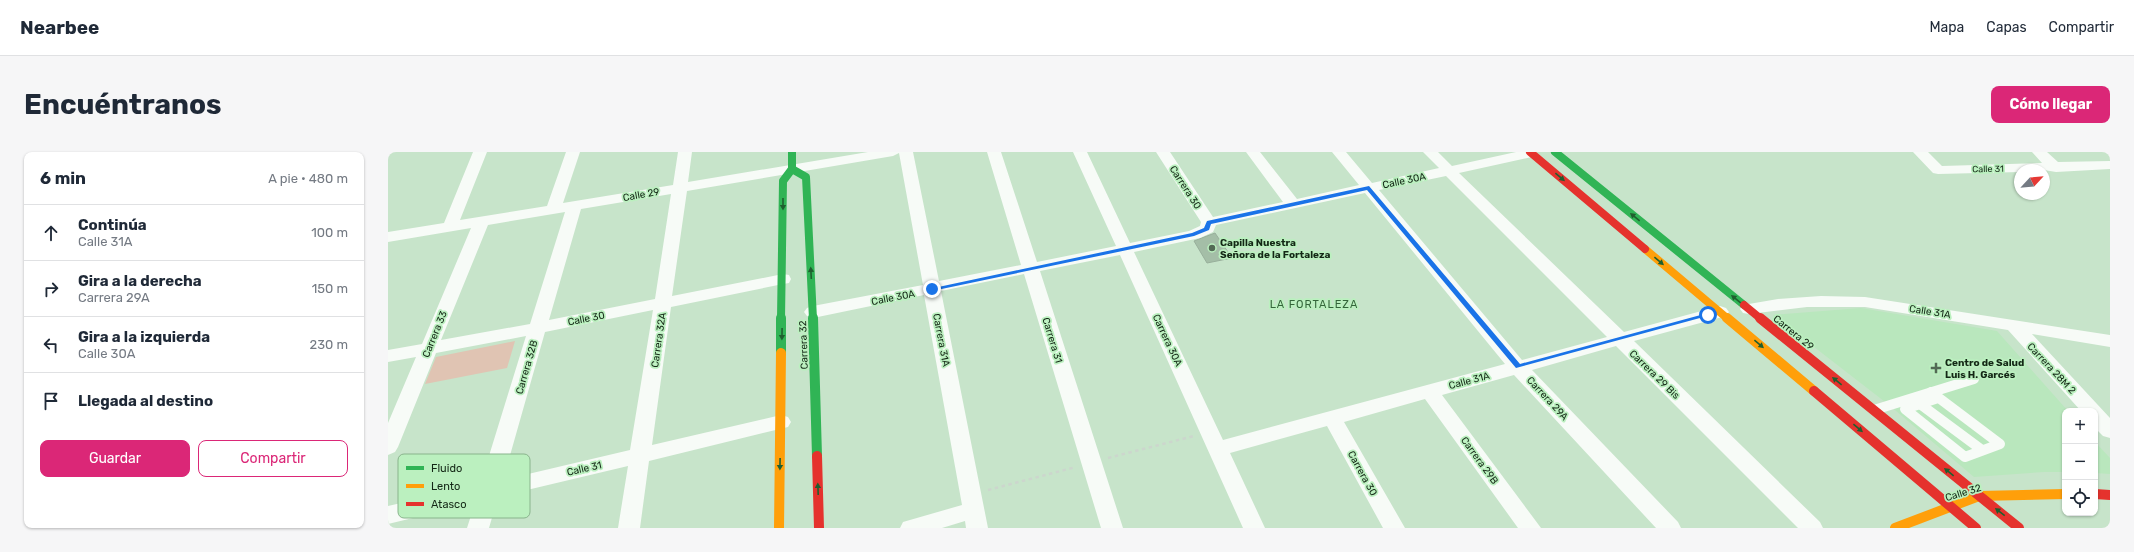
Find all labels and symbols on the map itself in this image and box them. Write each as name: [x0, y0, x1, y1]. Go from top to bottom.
street label: Carrera 30: [1167, 164, 1204, 212]
street label: Calle 31: [1972, 164, 2004, 174]
north arrow: [2014, 164, 2050, 200]
street label: Calle 30A: [1381, 170, 1427, 191]
one-way arrow: [1554, 173, 1565, 182]
street label: Calle 29: [622, 186, 660, 204]
one-way arrow: [780, 198, 786, 211]
one-way arrow: [1630, 213, 1641, 222]
place label: Capilla Nuestra Señora de la Fortaleza: [1220, 237, 1330, 261]
marker: Capilla Nuestra Señora de la Fortaleza: [1207, 243, 1217, 253]
one-way arrow: [1654, 256, 1665, 265]
one-way arrow: [807, 267, 814, 279]
route end: [923, 280, 941, 298]
street label: Calle 30A: [870, 288, 916, 308]
one-way arrow: [1731, 295, 1742, 303]
district label: LA FORTALEZA: [1270, 298, 1358, 311]
street label: Calle 31A: [1908, 303, 1952, 321]
route start: [1699, 306, 1717, 324]
street label: Carrera 33: [420, 309, 450, 359]
street label: Calle 30: [567, 310, 606, 328]
street label: Carrera 32A: [649, 312, 669, 368]
street label: Carrera 31A: [930, 313, 952, 368]
street label: Carrera 30A: [1150, 313, 1184, 369]
street label: Carrera 29: [1771, 313, 1816, 353]
street label: Carrera 31: [1039, 316, 1065, 365]
street label: Carrera 32: [797, 320, 811, 370]
one-way arrow: [779, 328, 785, 341]
street label: Carrera 32B: [514, 339, 540, 396]
one-way arrow: [1753, 340, 1764, 349]
street label: Carrera 28M 2: [2025, 341, 2078, 397]
street label: Carrera 29 Bis: [1627, 348, 1682, 402]
place label: Centro de Salud Luis H. Garcés: [1945, 357, 2024, 381]
marker: Centro de Salud Luis H. Garcés: [1930, 362, 1942, 374]
street label: Calle 31A: [1447, 370, 1491, 392]
street label: Carrera 29A: [1524, 374, 1571, 423]
one-way arrow: [1832, 376, 1843, 385]
one-way arrow: [1853, 424, 1864, 433]
street label: Carrera 29B: [1458, 435, 1501, 487]
street label: Carrera 30: [1345, 449, 1379, 498]
legend: [398, 454, 530, 518]
one-way arrow: [777, 458, 783, 471]
street label: Calle 31: [566, 459, 603, 479]
text: Fluido: [431, 462, 462, 475]
one-way arrow: [1943, 467, 1954, 476]
text: Lento: [431, 480, 460, 493]
one-way arrow: [815, 482, 821, 495]
street label: Calle 32: [1944, 482, 1983, 504]
text: Atasco: [431, 498, 466, 511]
one-way arrow: [1994, 508, 2005, 516]

